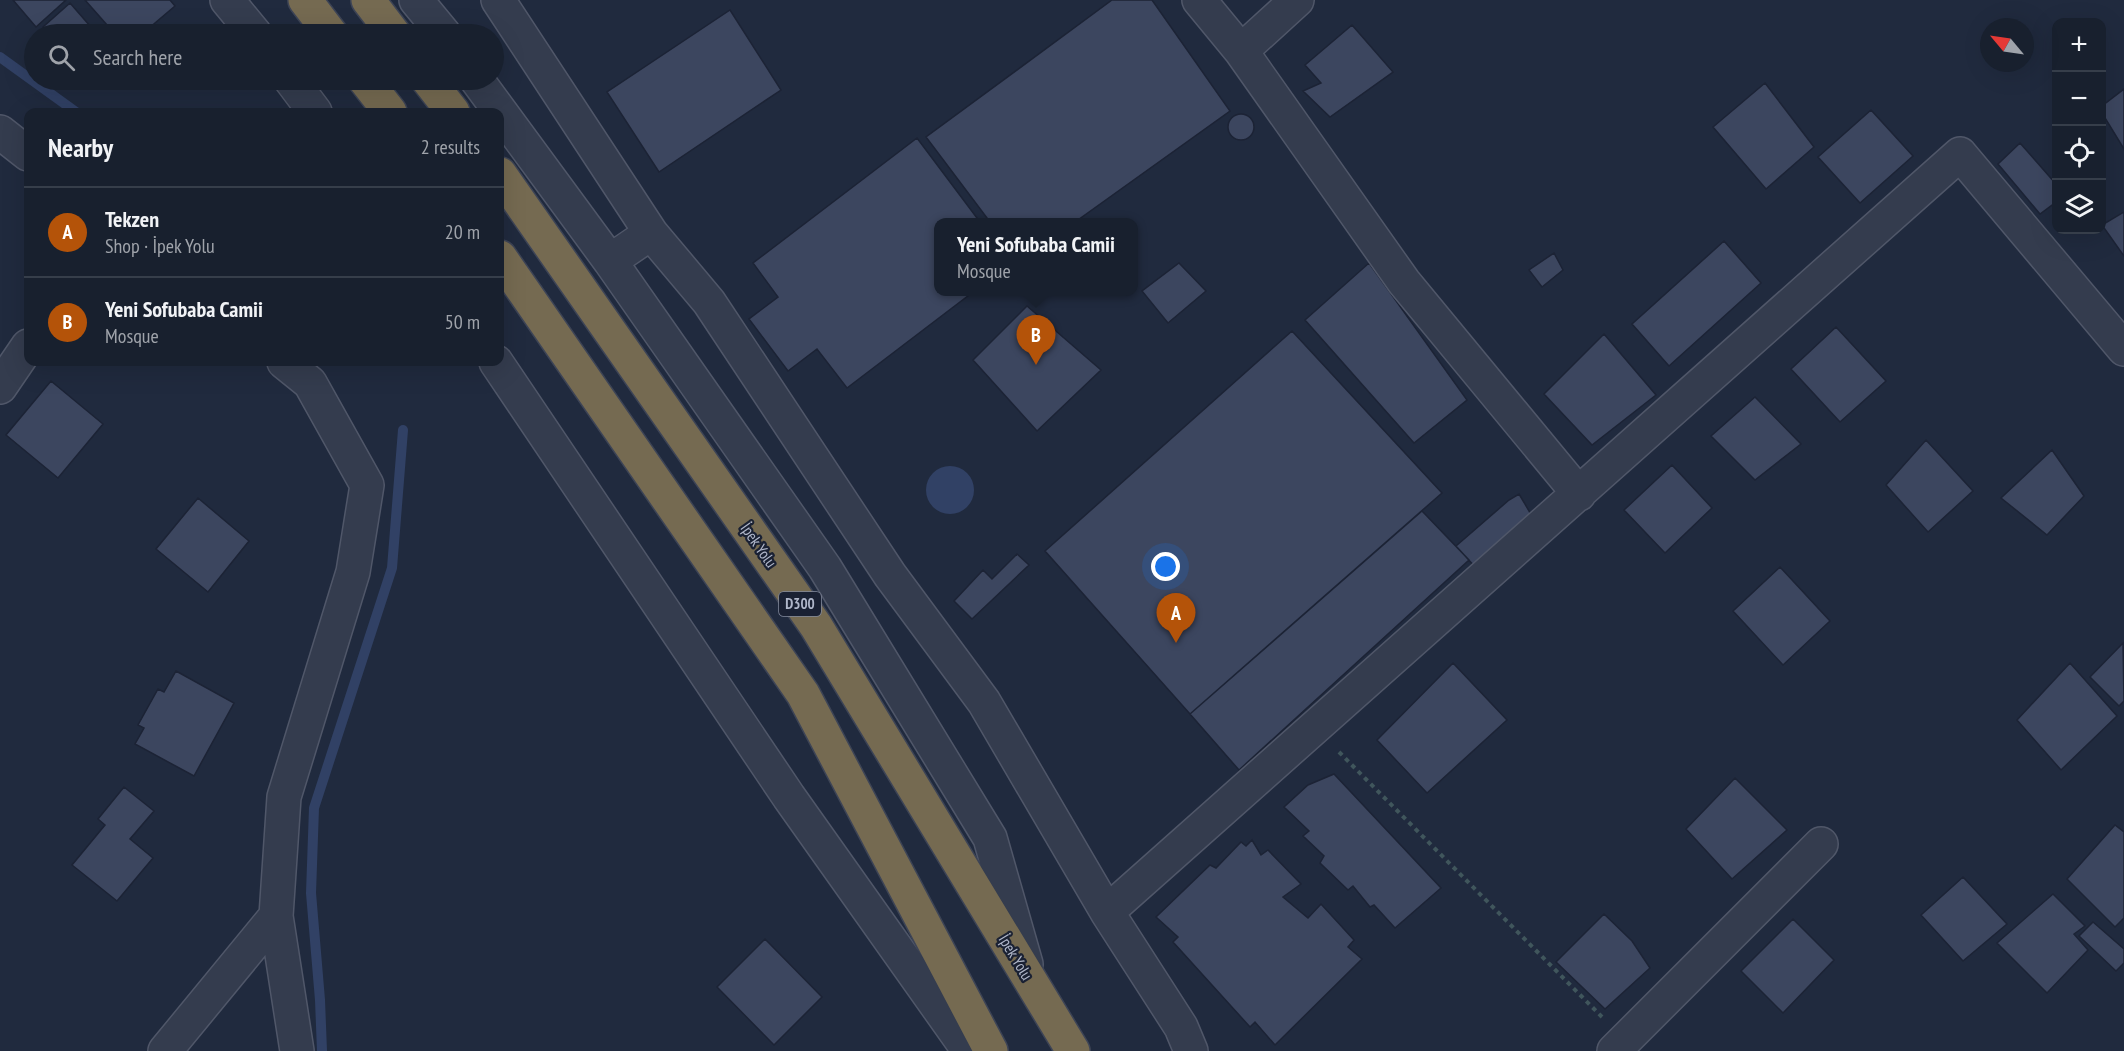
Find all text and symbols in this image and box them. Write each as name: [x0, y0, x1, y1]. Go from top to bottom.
north arrow: [1980, 18, 2034, 72]
map controls: [2052, 18, 2106, 234]
button: +: [2052, 18, 2106, 72]
search box: [24, 24, 504, 90]
icon: search: [45, 41, 78, 74]
text: Search here: [93, 43, 182, 71]
button: −: [2052, 72, 2106, 126]
button: locate: [2052, 126, 2106, 180]
text: Nearby: [48, 131, 113, 164]
text: 2 results: [421, 134, 480, 160]
button: layers: [2052, 180, 2106, 234]
text: Tekzen: [105, 205, 159, 233]
popup: [934, 218, 1138, 296]
text: A: [62, 219, 73, 245]
text: 20 m: [445, 219, 480, 245]
text: Yeni Sofubaba Camii: [957, 230, 1115, 258]
text: Shop · İpek Yolu: [105, 233, 215, 259]
text: Mosque: [957, 258, 1011, 284]
text: Yeni Sofubaba Camii: [105, 295, 263, 323]
text: B: [63, 309, 72, 335]
text: 50 m: [445, 309, 480, 335]
pin: B: [1016, 316, 1056, 365]
text: Mosque: [105, 323, 159, 349]
street label: İpek Yolu: [737, 519, 782, 571]
your location: [1151, 552, 1180, 581]
road number: D300: [779, 592, 821, 616]
pin: A: [1156, 594, 1196, 643]
street label: İpek Yolu: [995, 930, 1037, 984]

